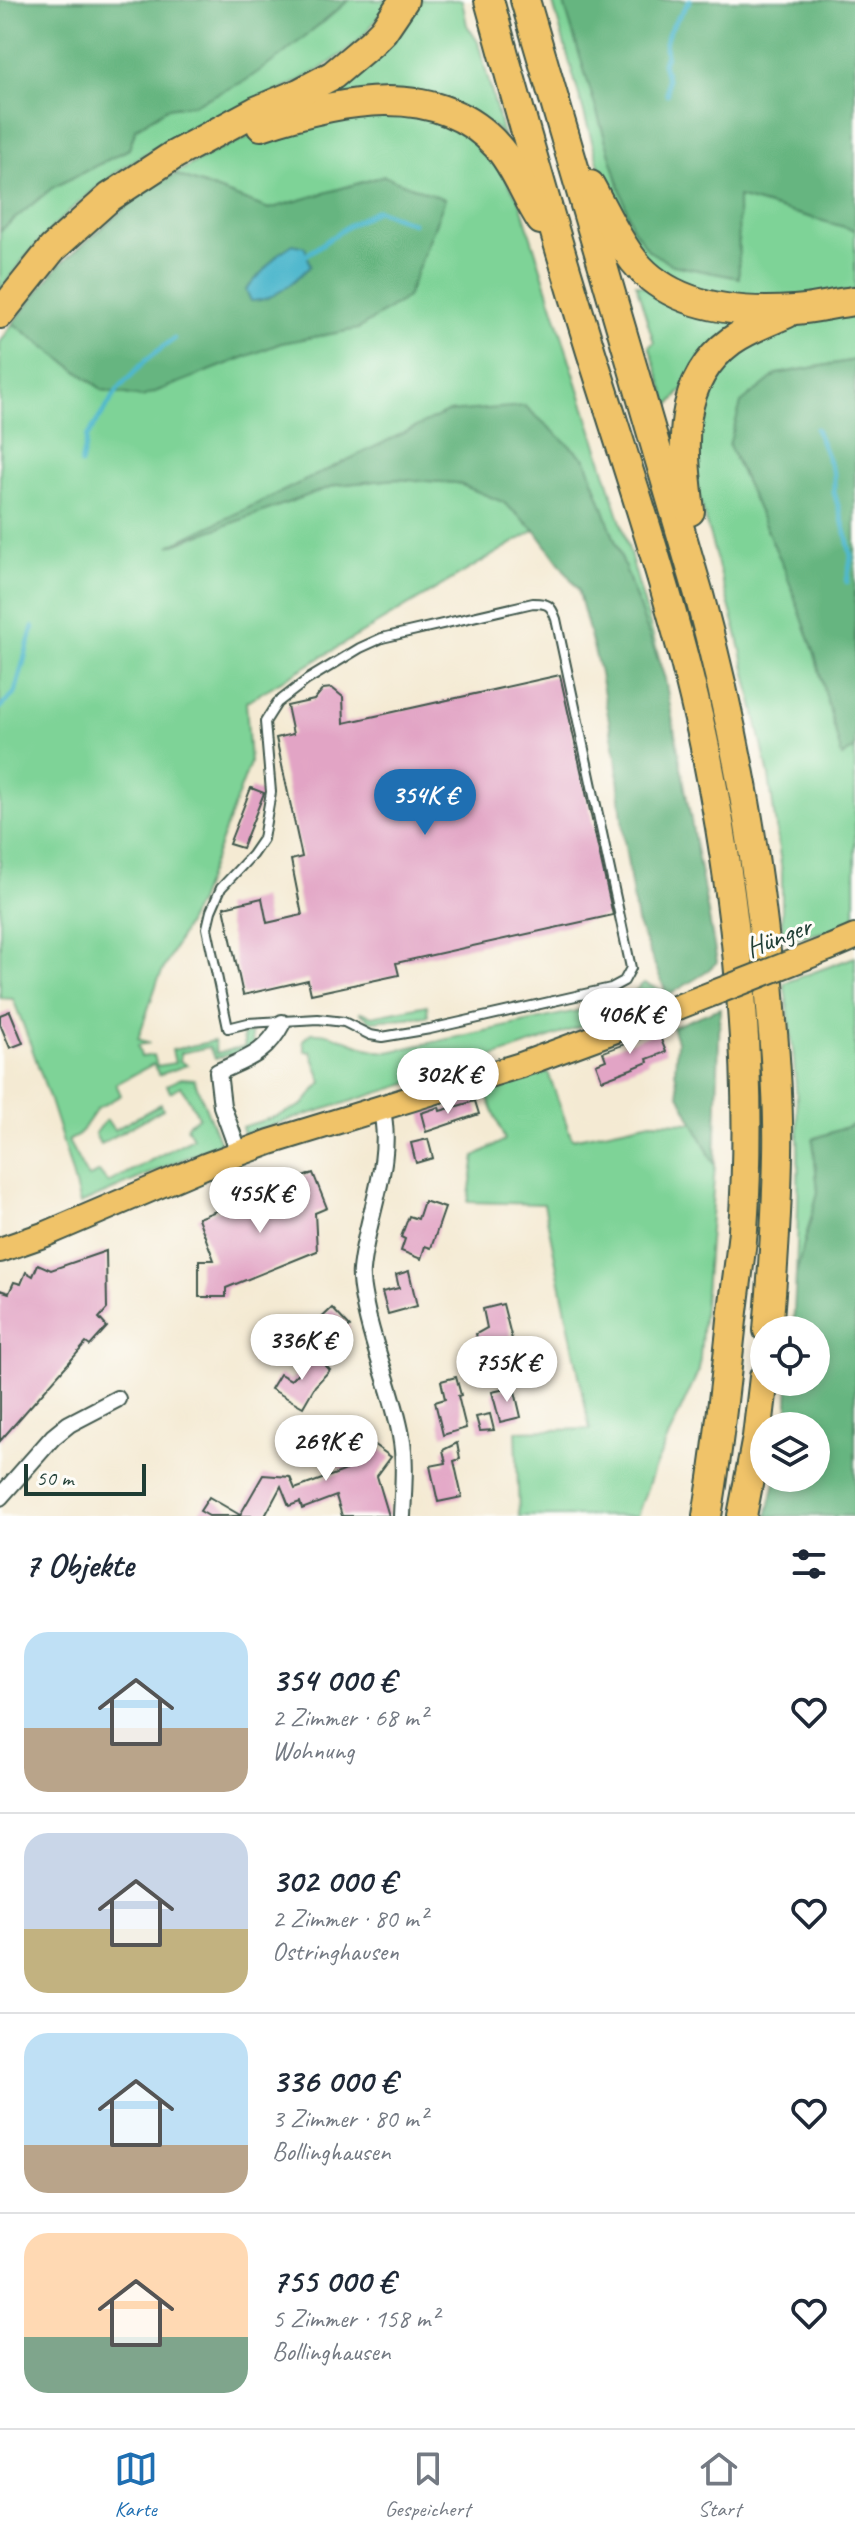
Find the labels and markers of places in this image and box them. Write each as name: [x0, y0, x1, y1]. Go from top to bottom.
pin: 354K €: [360, 769, 490, 837]
pin: 406K €: [565, 988, 695, 1056]
pin: 302K €: [383, 1048, 513, 1116]
pin: 455K €: [195, 1167, 325, 1235]
pin: 336K €: [237, 1314, 367, 1382]
pin: 755K €: [442, 1336, 572, 1404]
pin: 269K €: [261, 1415, 391, 1483]

